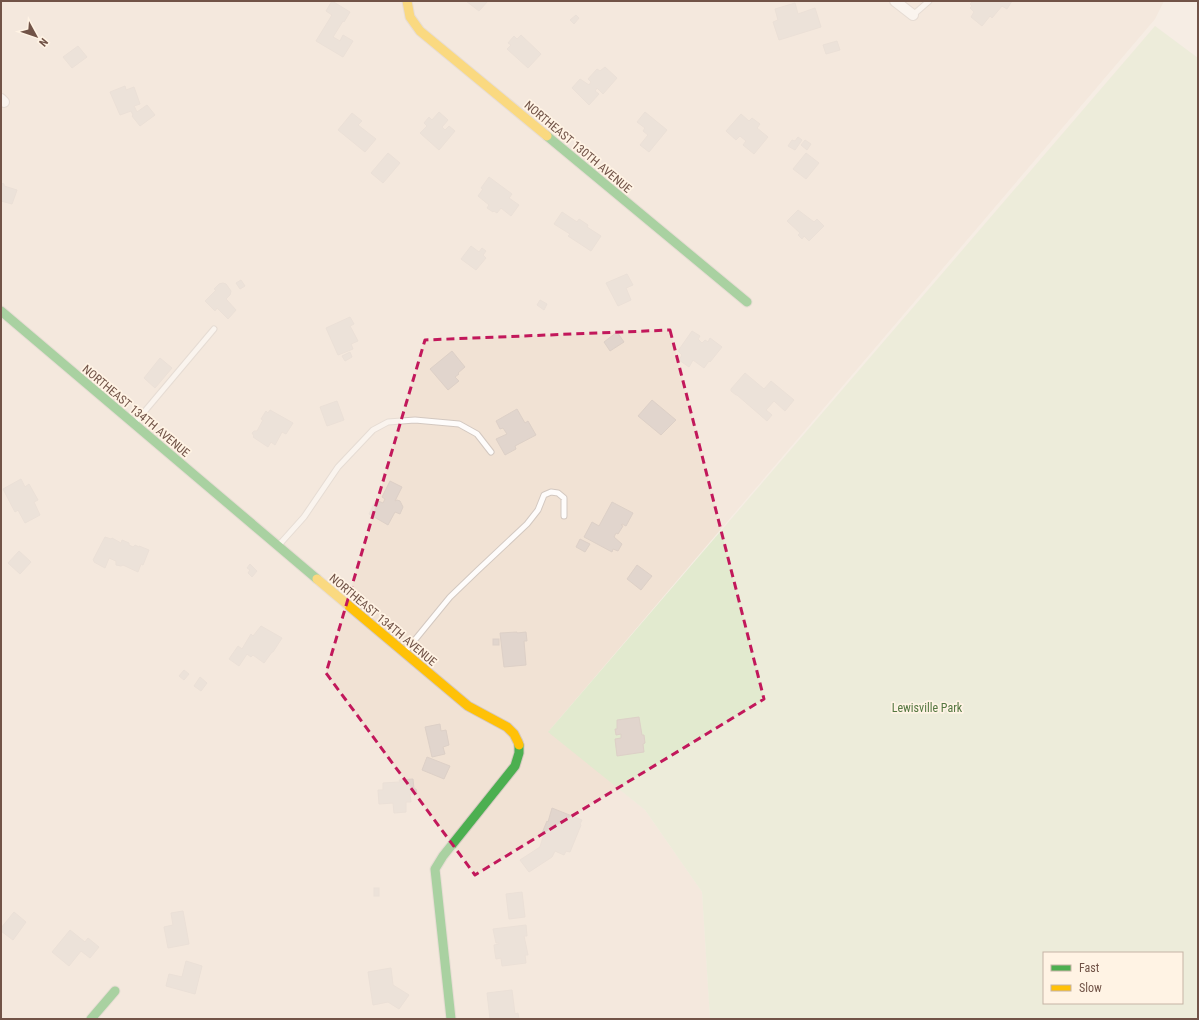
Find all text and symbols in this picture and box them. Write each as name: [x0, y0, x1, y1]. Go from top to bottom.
north arrow: [16, 16, 56, 56]
text: N: [36, 35, 50, 49]
street label: NORTHEAST 130TH AVENUE: [522, 98, 634, 196]
street label: NORTHEAST 134TH AVENUE: [80, 362, 192, 460]
street label: NORTHEAST 134TH AVENUE: [327, 571, 439, 669]
park label: Lewisville Park: [892, 701, 963, 715]
legend: [1043, 952, 1183, 1004]
text: Fast: [1079, 961, 1100, 975]
text: Slow: [1079, 981, 1102, 995]

